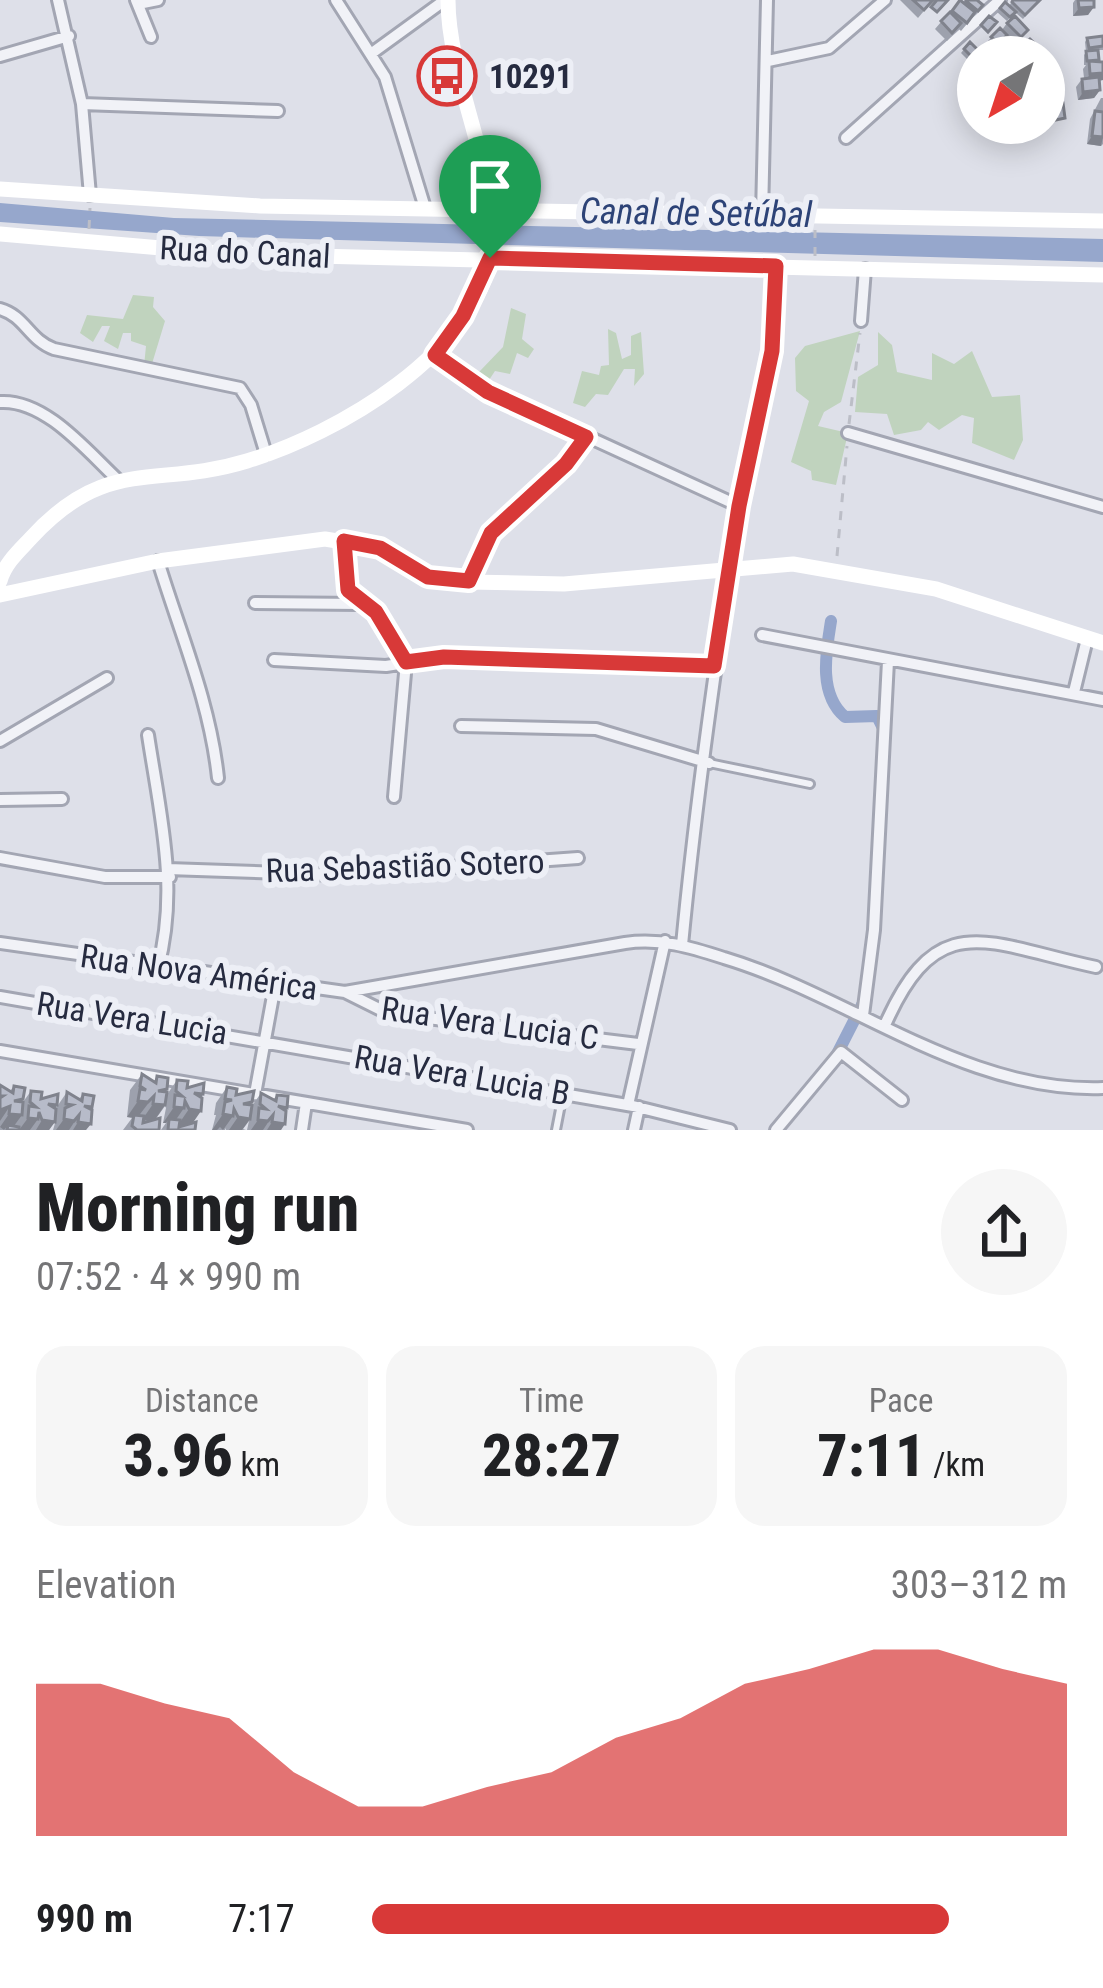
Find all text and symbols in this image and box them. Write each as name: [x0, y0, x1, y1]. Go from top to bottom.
north arrow: [957, 36, 1065, 144]
map controls: [957, 36, 1065, 144]
bus stop icon: 10291: [416, 45, 478, 107]
place label: 10291: [489, 57, 572, 96]
pin: [439, 135, 541, 258]
icon: arrive: [457, 153, 523, 219]
water label: Canal de Setúbal: [580, 190, 813, 236]
street label: Rua do Canal: [158, 228, 332, 276]
street label: Rua Sebastião Sotero: [265, 842, 545, 890]
street label: Rua Nova América: [78, 936, 320, 1008]
street label: Rua Vera Lucia: [34, 984, 230, 1052]
street label: Rua Vera Lucia C: [379, 988, 601, 1058]
street label: Rua Vera Lucia B: [351, 1037, 573, 1113]
button: share: [941, 1169, 1067, 1295]
text: Morning run: [36, 1170, 359, 1247]
text: 07:52 · 4 × 990 m: [36, 1254, 301, 1300]
text: Distance: [145, 1381, 259, 1420]
text: Time: [519, 1381, 584, 1420]
text: Pace: [869, 1381, 933, 1420]
text: 3.96: [124, 1420, 233, 1491]
text: 28:27: [482, 1420, 621, 1491]
text: 7:11: [817, 1420, 926, 1491]
text: km: [233, 1445, 280, 1484]
text: /km: [926, 1445, 985, 1484]
text: Elevation: [36, 1562, 176, 1608]
text: 303–312 m: [891, 1562, 1067, 1608]
text: 990 m: [36, 1896, 133, 1942]
text: 7:17: [228, 1896, 295, 1942]

